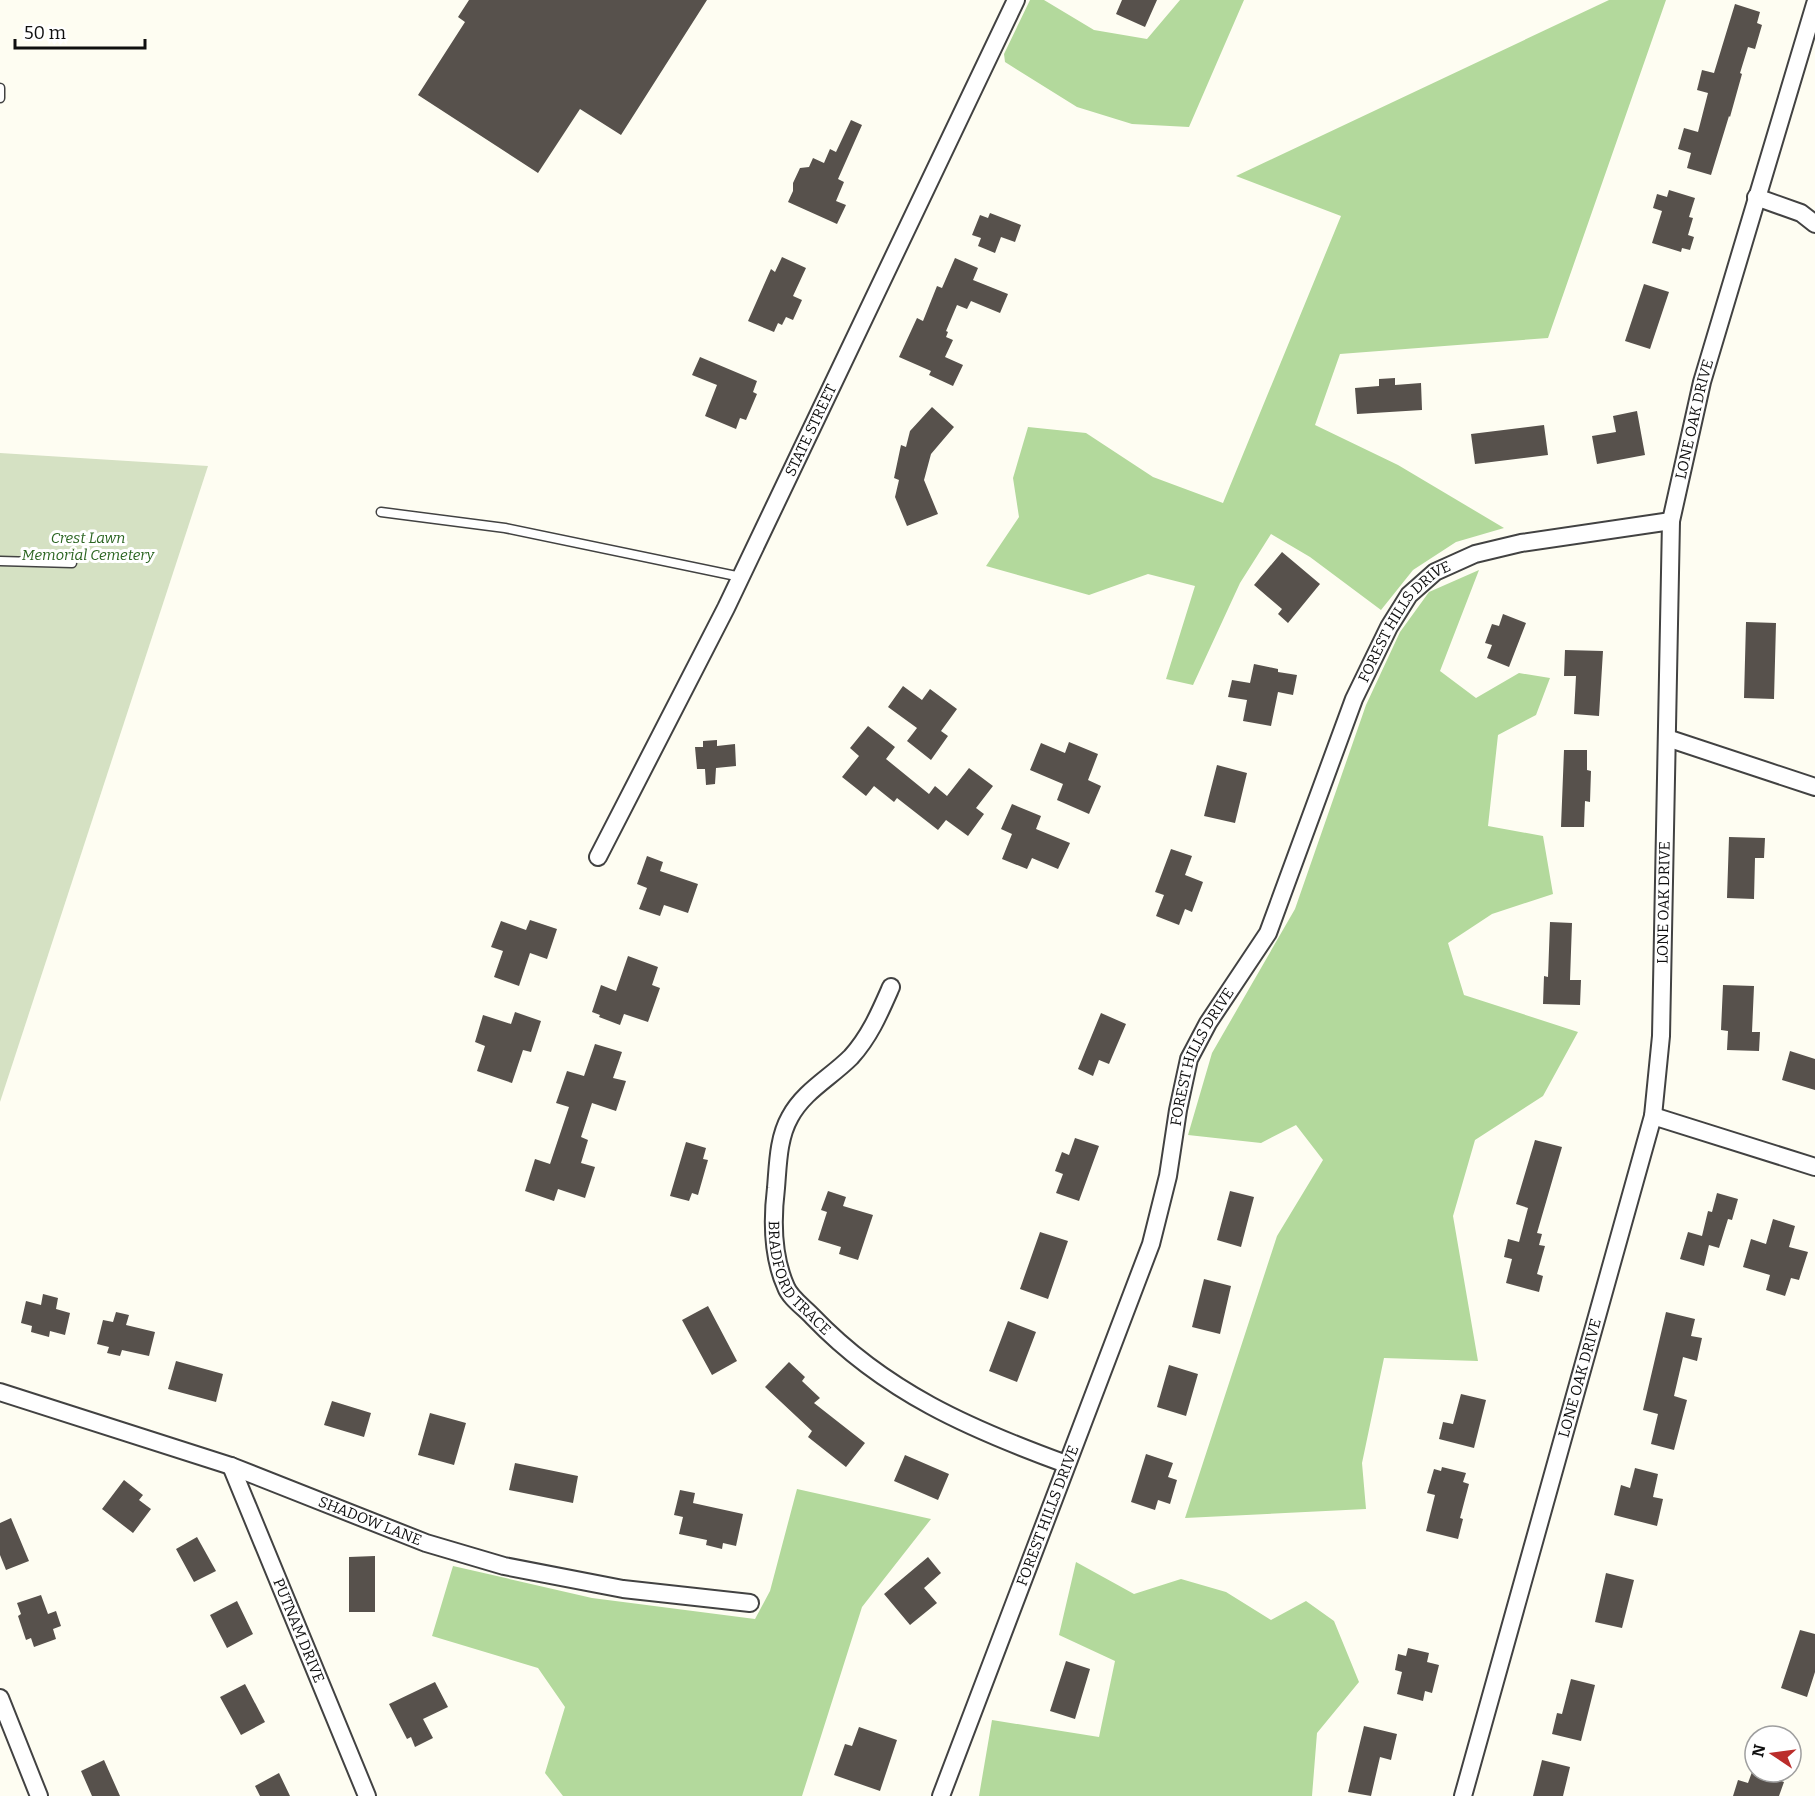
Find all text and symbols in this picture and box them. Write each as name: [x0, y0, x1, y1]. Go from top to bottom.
scale bar: [15, 12, 146, 50]
text: 50 m: [24, 22, 66, 44]
street label: LONE OAK DRIVE: [1672, 357, 1717, 481]
street label: STATE STREET: [781, 381, 841, 479]
park label: Crest Lawn Memorial Cemetery: [22, 529, 156, 564]
street label: FOREST HILLS DRIVE: [1355, 557, 1453, 685]
street label: LONE OAK DRIVE: [1653, 841, 1674, 964]
street label: FOREST HILLS DRIVE: [1167, 985, 1238, 1127]
street label: BRADFORD TRACE: [765, 1221, 835, 1339]
street label: LONE OAK DRIVE: [1555, 1316, 1605, 1440]
street label: FOREST HILLS DRIVE: [1013, 1443, 1083, 1588]
street label: SHADOW LANE: [316, 1492, 424, 1549]
street label: PUTNAM DRIVE: [269, 1576, 328, 1685]
north arrow: [1743, 1724, 1803, 1784]
text: N: [1748, 1743, 1770, 1759]

